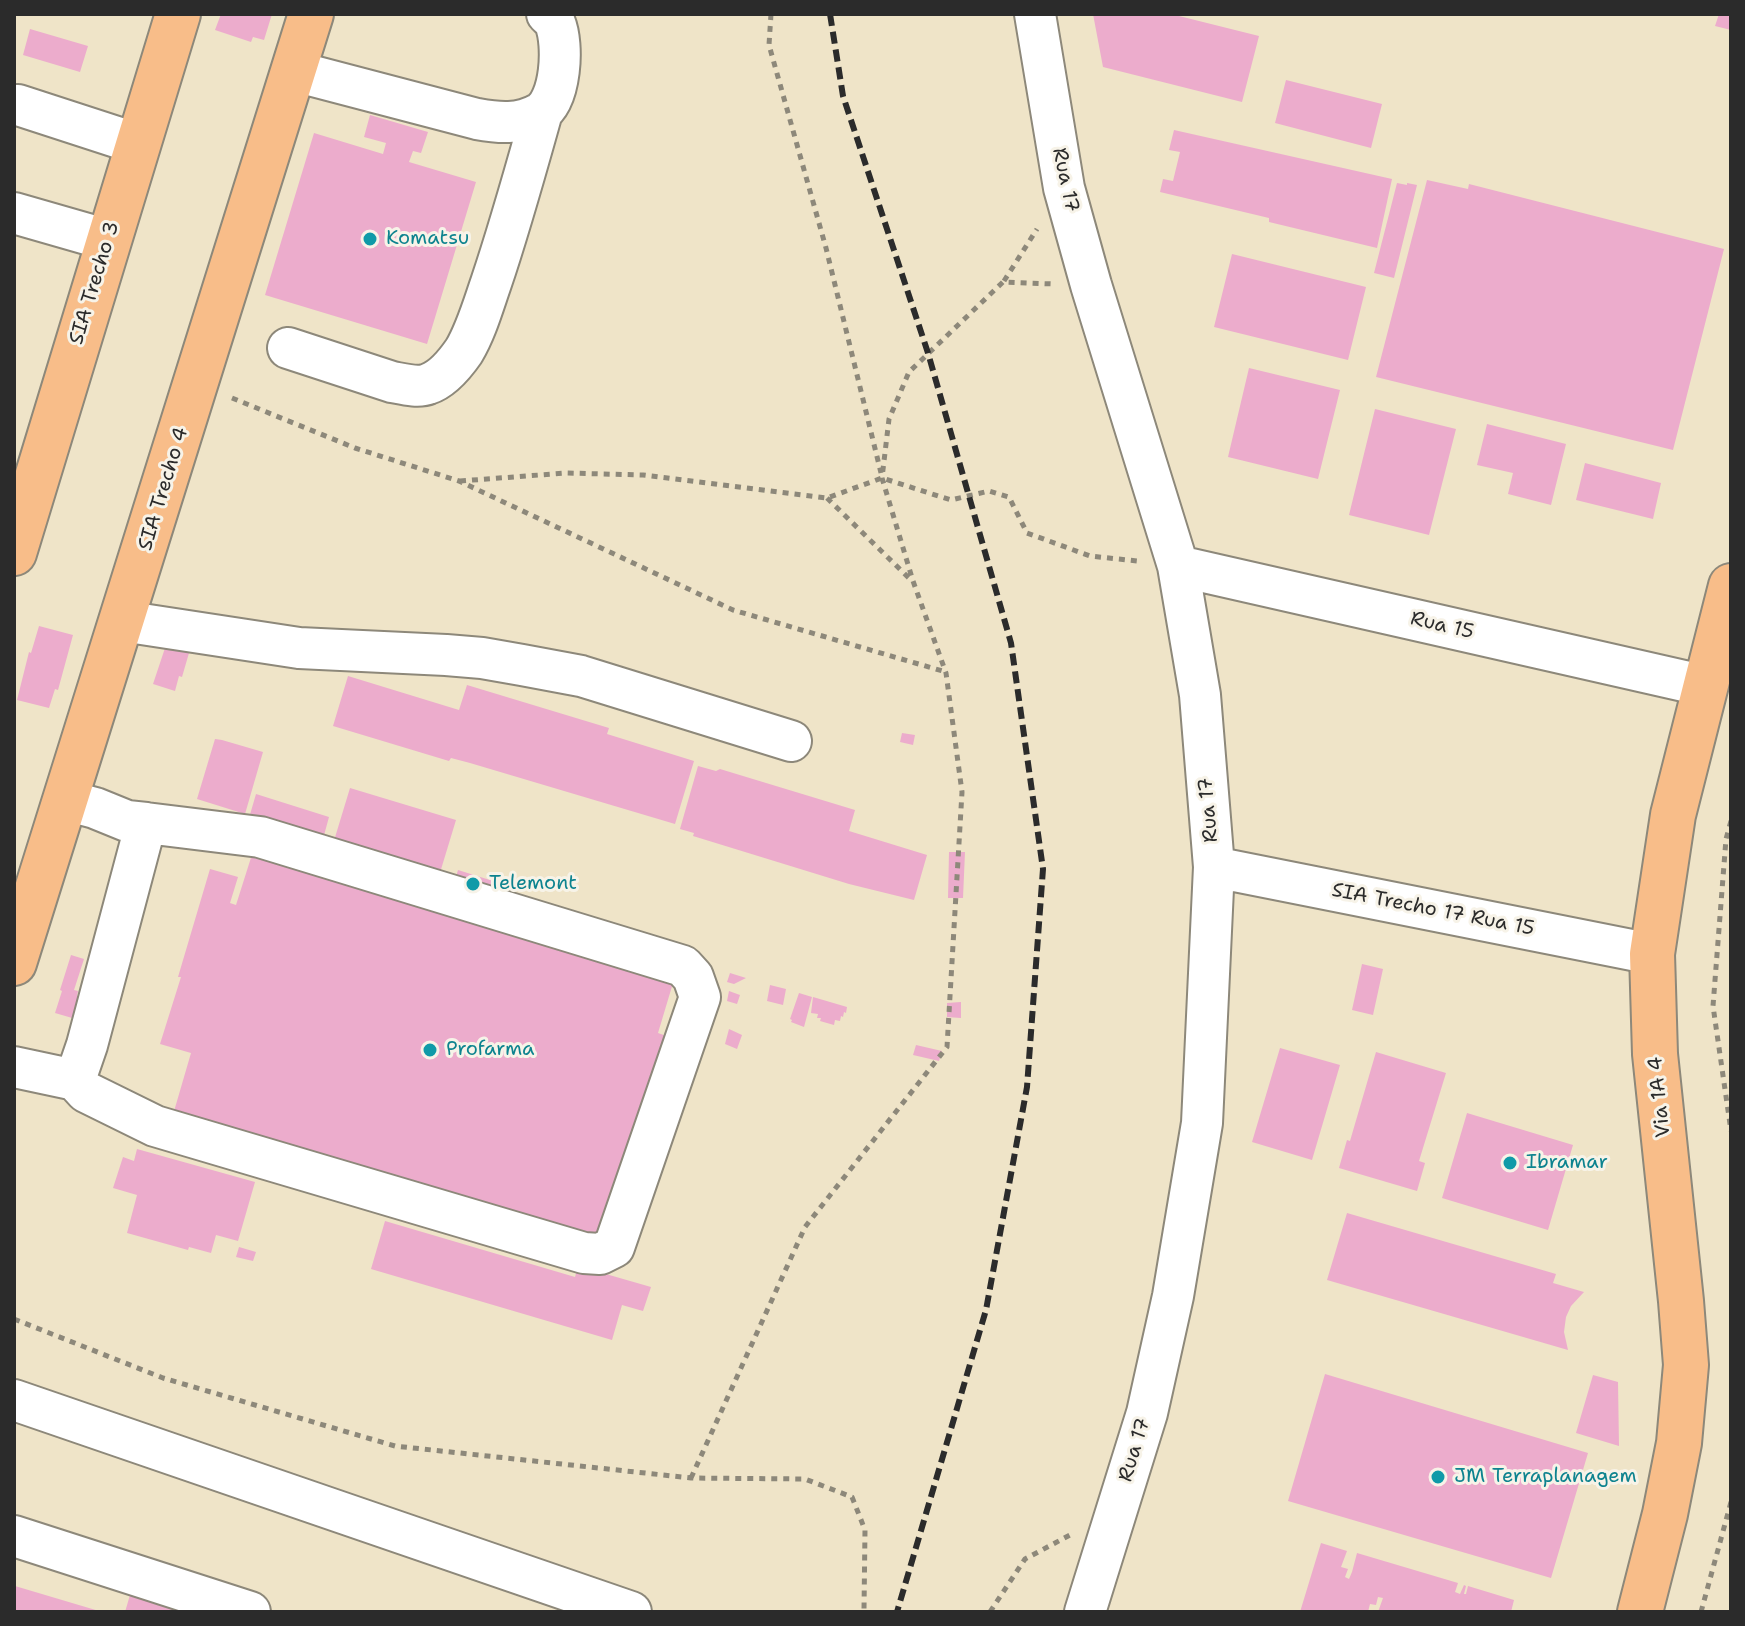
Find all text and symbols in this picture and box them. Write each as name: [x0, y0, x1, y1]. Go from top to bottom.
street label: Rua 17: [1046, 146, 1084, 214]
street label: SIA Trecho 3: [65, 219, 125, 347]
place label: Komatsu: [386, 227, 469, 251]
marker: Komatsu: [361, 230, 379, 248]
street label: SIA Trecho 4: [134, 425, 194, 553]
street label: Rua 15: [1408, 607, 1476, 645]
street label: Rua 17: [1194, 776, 1224, 844]
place label: Telemont: [489, 872, 577, 896]
marker: Telemont: [464, 875, 482, 893]
street label: SIA Trecho 17 Rua 15: [1330, 879, 1536, 941]
place label: Profarma: [446, 1038, 534, 1062]
marker: Profarma: [421, 1041, 439, 1059]
street label: Via 1A 4: [1644, 1055, 1676, 1139]
place label: Ibramar: [1526, 1151, 1608, 1175]
marker: Ibramar: [1501, 1154, 1519, 1172]
street label: Rua 17: [1114, 1415, 1156, 1485]
place label: JM Terraplanagem: [1454, 1465, 1637, 1489]
marker: JM Terraplanagem: [1429, 1468, 1447, 1486]

